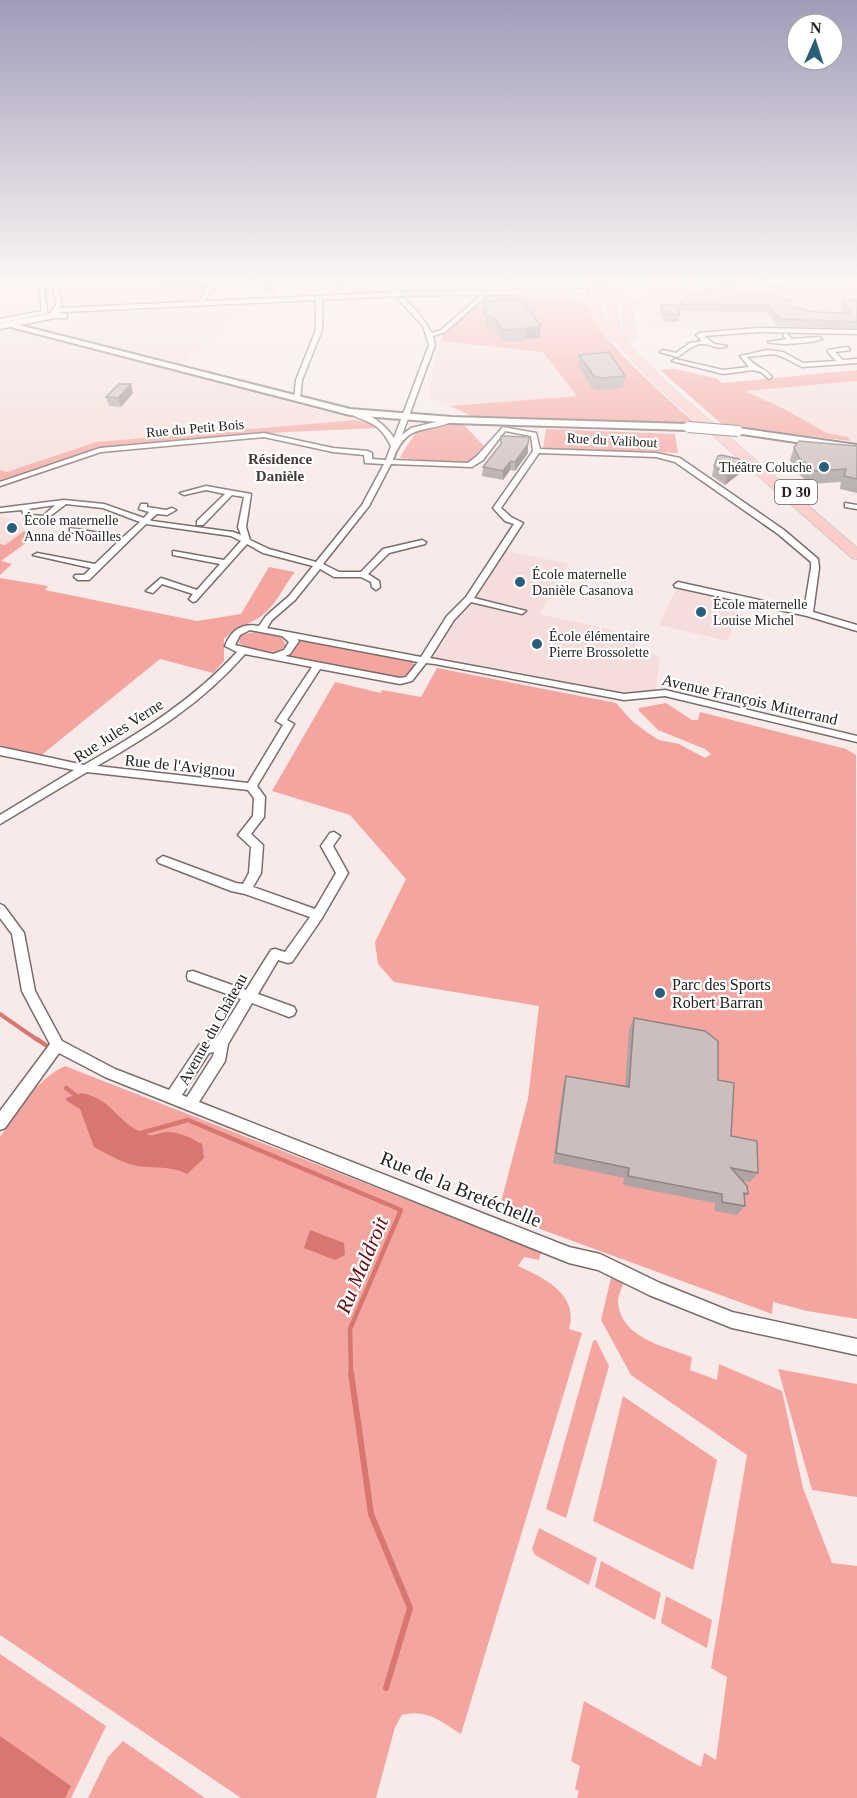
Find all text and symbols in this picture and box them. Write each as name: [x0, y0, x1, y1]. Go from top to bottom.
north arrow: [785, 12, 845, 72]
text: N: [810, 19, 822, 36]
street label: Rue du Petit Bois: [145, 417, 245, 440]
street label: Rue du Valibout: [566, 431, 658, 450]
district label: Résidence Danièle: [248, 451, 312, 484]
place label: Théâtre Coluche: [719, 460, 812, 475]
marker: Théâtre Coluche: [817, 460, 831, 474]
road number: D 30: [775, 480, 817, 504]
place label: École maternelle Anna de Noailles: [24, 512, 121, 544]
marker: École maternelle Anna de Noailles: [5, 521, 19, 535]
place label: École maternelle Danièle Casanova: [532, 566, 634, 598]
marker: École maternelle Danièle Casanova: [513, 575, 527, 589]
place label: École maternelle Louise Michel: [713, 596, 807, 628]
marker: École maternelle Louise Michel: [694, 605, 708, 619]
place label: École élémentaire Pierre Brossolette: [549, 628, 650, 660]
marker: École élémentaire Pierre Brossolette: [530, 637, 544, 651]
street label: Avenue François Mitterrand: [660, 671, 840, 729]
street label: Rue Jules Verne: [71, 695, 166, 766]
street label: Rue de l'Avignou: [124, 751, 236, 781]
street label: Avenue du Château: [175, 970, 250, 1088]
place label: Parc des Sports Robert Barran: [672, 976, 771, 1011]
marker: Parc des Sports Robert Barran: [653, 986, 667, 1000]
street label: Rue de la Bretéchelle: [377, 1147, 545, 1231]
water label: Ru Maldroit: [331, 1212, 394, 1318]

